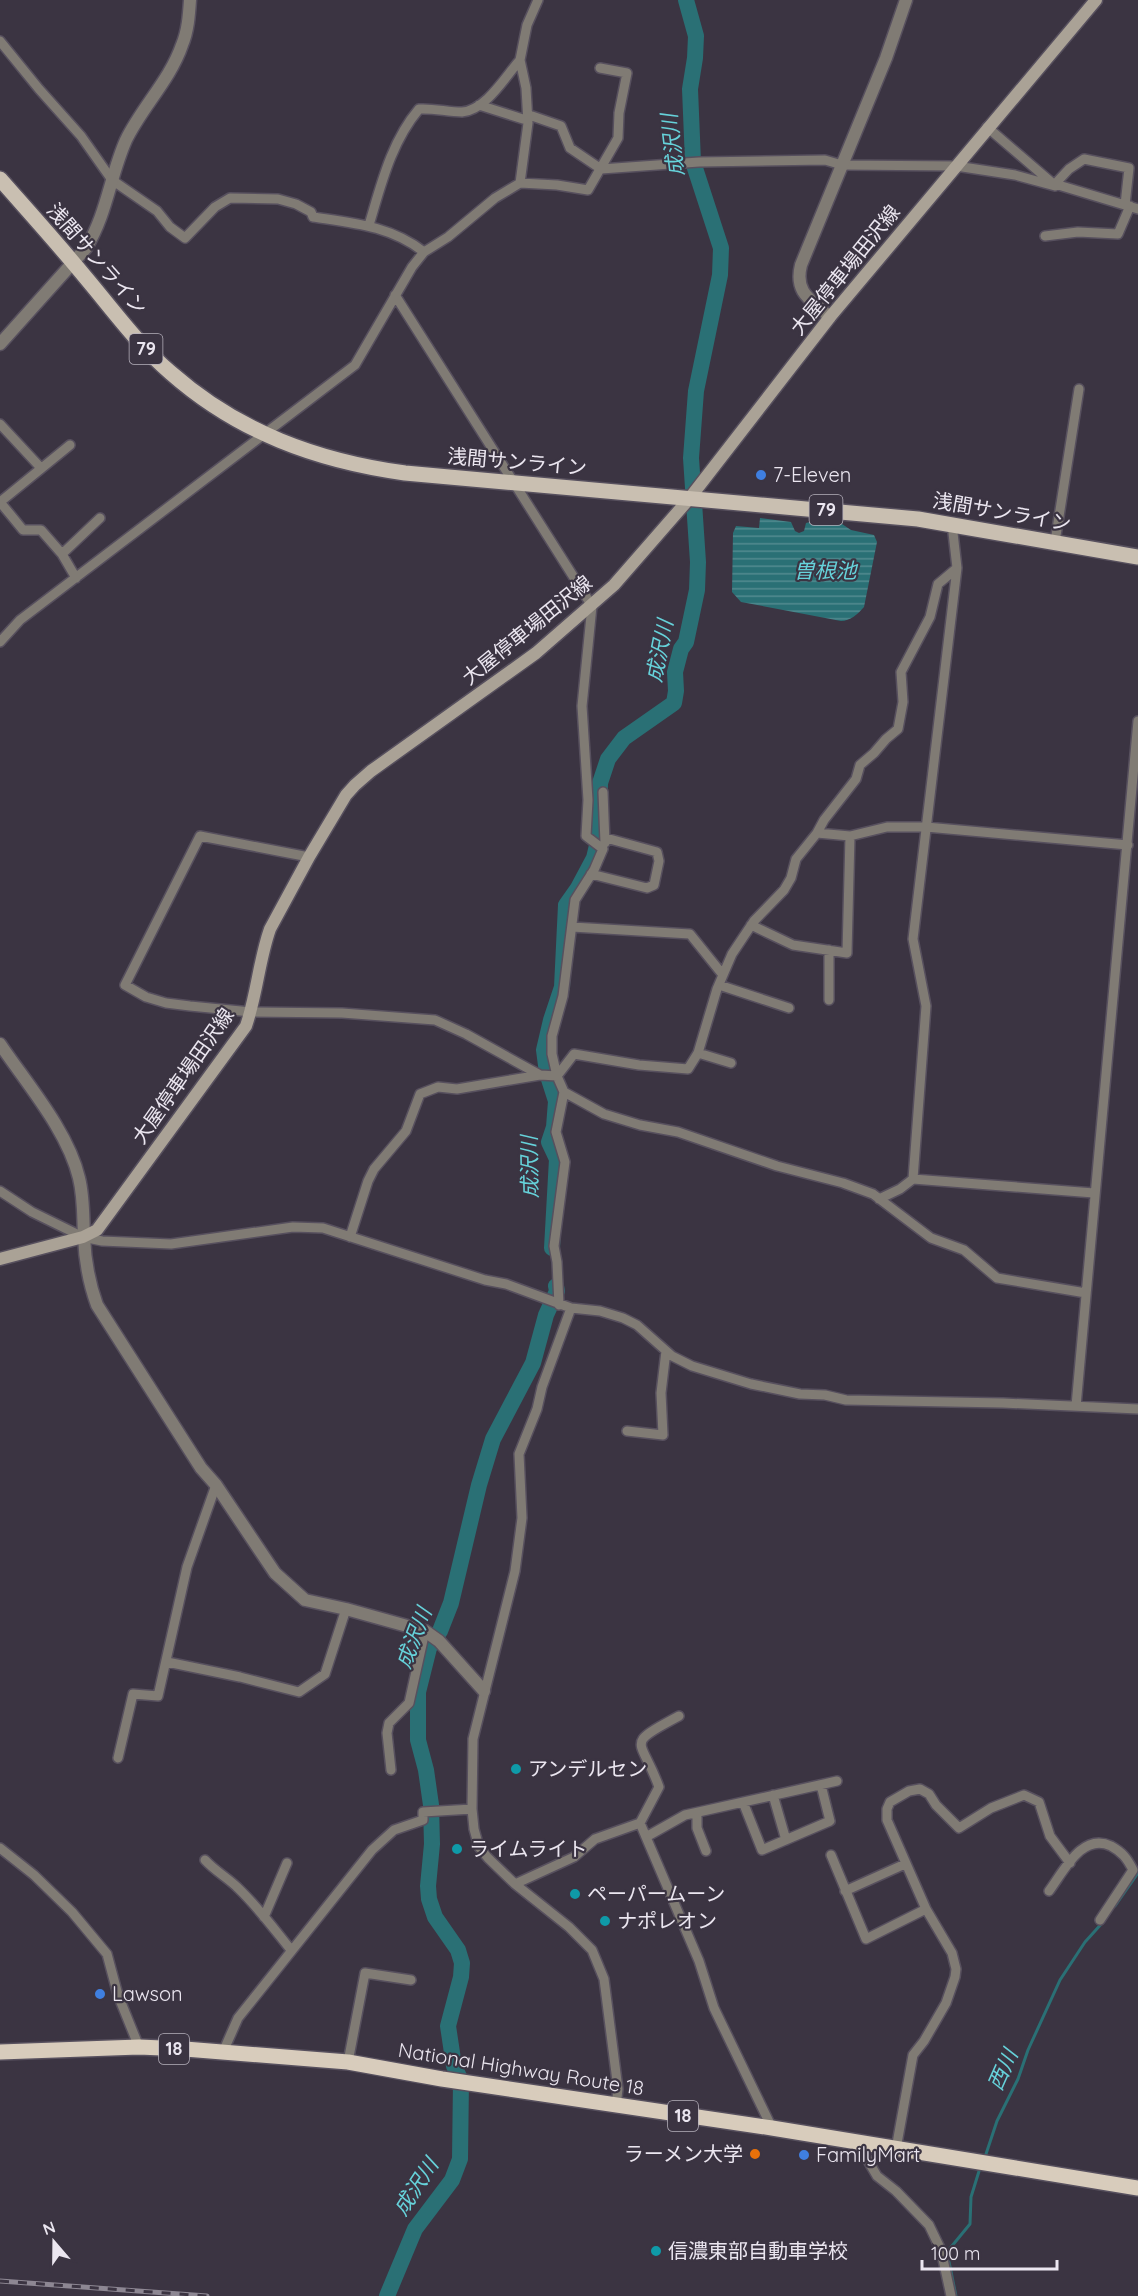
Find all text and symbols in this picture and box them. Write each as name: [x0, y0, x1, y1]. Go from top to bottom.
water label: 成沢川: [655, 110, 689, 178]
street label: 浅間サンライン: [42, 198, 153, 320]
street label: 大屋停車場田沢線: [785, 200, 905, 340]
road number: 79: [130, 334, 162, 364]
street label: 浅間サンライン: [446, 443, 588, 480]
place label: 7-Eleven: [773, 462, 851, 487]
marker: 7-Eleven: [754, 468, 768, 482]
street label: 浅間サンライン: [931, 487, 1073, 536]
road number: 79: [810, 495, 842, 525]
water label: 曽根池: [794, 557, 858, 583]
street label: 大屋停車場田沢線: [457, 570, 597, 690]
water label: 成沢川: [640, 615, 678, 684]
street label: 大屋停車場田沢線: [126, 1003, 239, 1148]
water label: 成沢川: [515, 1133, 543, 1199]
water label: 成沢川: [390, 1602, 437, 1672]
place label: アンデルセン: [528, 1756, 647, 1781]
marker: アンデルセン: [509, 1762, 523, 1776]
place label: ライムライト: [469, 1836, 588, 1861]
marker: ライムライト: [450, 1842, 464, 1856]
place label: ペーパームーン: [587, 1881, 725, 1906]
marker: ペーパームーン: [568, 1887, 582, 1901]
place label: ナポレオン: [617, 1908, 717, 1933]
marker: ナポレオン: [598, 1914, 612, 1928]
place label: Lawson: [112, 1981, 183, 2006]
marker: Lawson: [93, 1987, 107, 2001]
road number: 18: [159, 2034, 189, 2064]
street label: National Highway Route 18: [396, 2037, 646, 2100]
water label: 西川: [982, 2043, 1023, 2094]
road number: 18: [668, 2101, 698, 2131]
place label: ラーメン大学: [624, 2141, 743, 2166]
place label: FamilyMart: [816, 2142, 921, 2167]
marker: ラーメン大学: [748, 2147, 762, 2161]
marker: FamilyMart: [797, 2148, 811, 2162]
water label: 成沢川: [387, 2151, 444, 2220]
north arrow: [24, 2212, 84, 2272]
text: N: [40, 2216, 58, 2239]
scale bar: [922, 2233, 1057, 2271]
place label: 信濃東部自動車学校: [668, 2238, 848, 2263]
text: 100 m: [931, 2242, 980, 2265]
marker: 信濃東部自動車学校: [649, 2244, 663, 2258]

